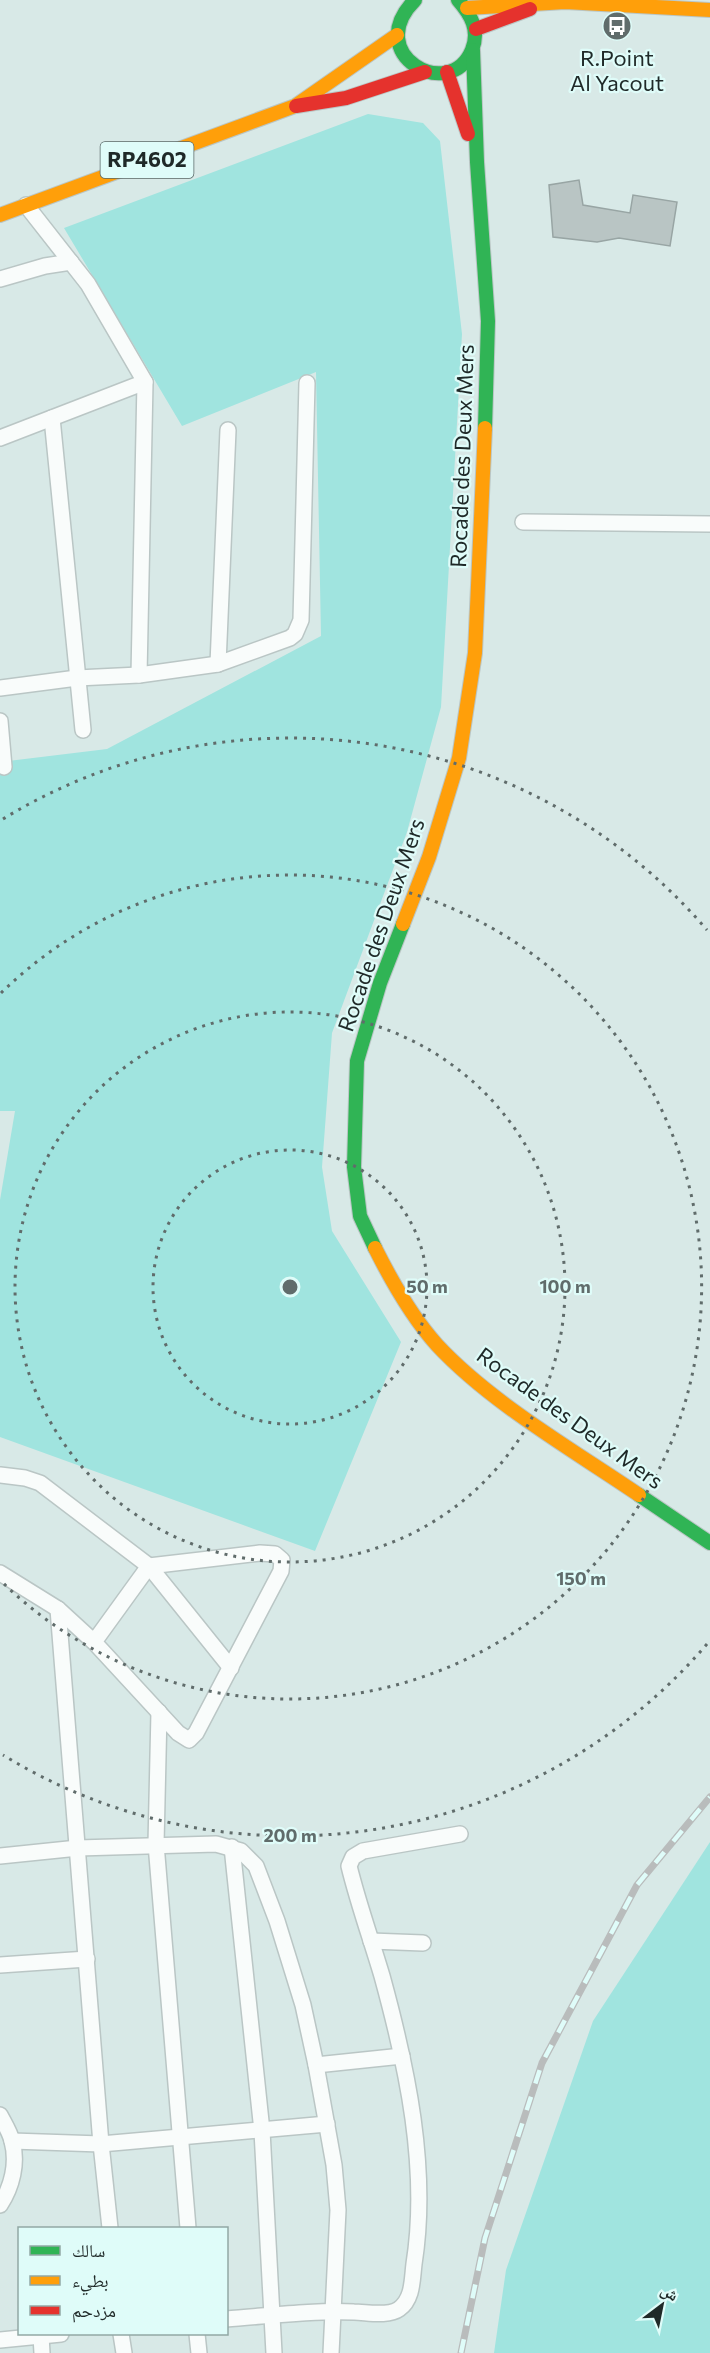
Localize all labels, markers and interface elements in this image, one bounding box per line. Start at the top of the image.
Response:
bus stop icon: R.Point Al Yacout [601,10,633,42]
place label: R.Point Al Yacout [570,44,664,96]
road number: RP4602 [100,142,194,178]
street label: Rocade des Deux Mers [444,344,479,568]
street label: Rocade des Deux Mers [331,815,430,1035]
text: 50 m [406,1275,448,1297]
text: 100 m [539,1275,591,1297]
centre of rings [280,1277,300,1297]
street label: Rocade des Deux Mers [472,1341,669,1494]
text: 150 m [556,1567,606,1589]
text: 200 m [263,1824,317,1846]
legend [18,2227,228,2335]
text: سالك [72,2239,105,2261]
text: بطيء [72,2269,109,2296]
north arrow [632,2275,692,2335]
text: ش [657,2279,682,2305]
text: مزدحم [72,2299,116,2323]

